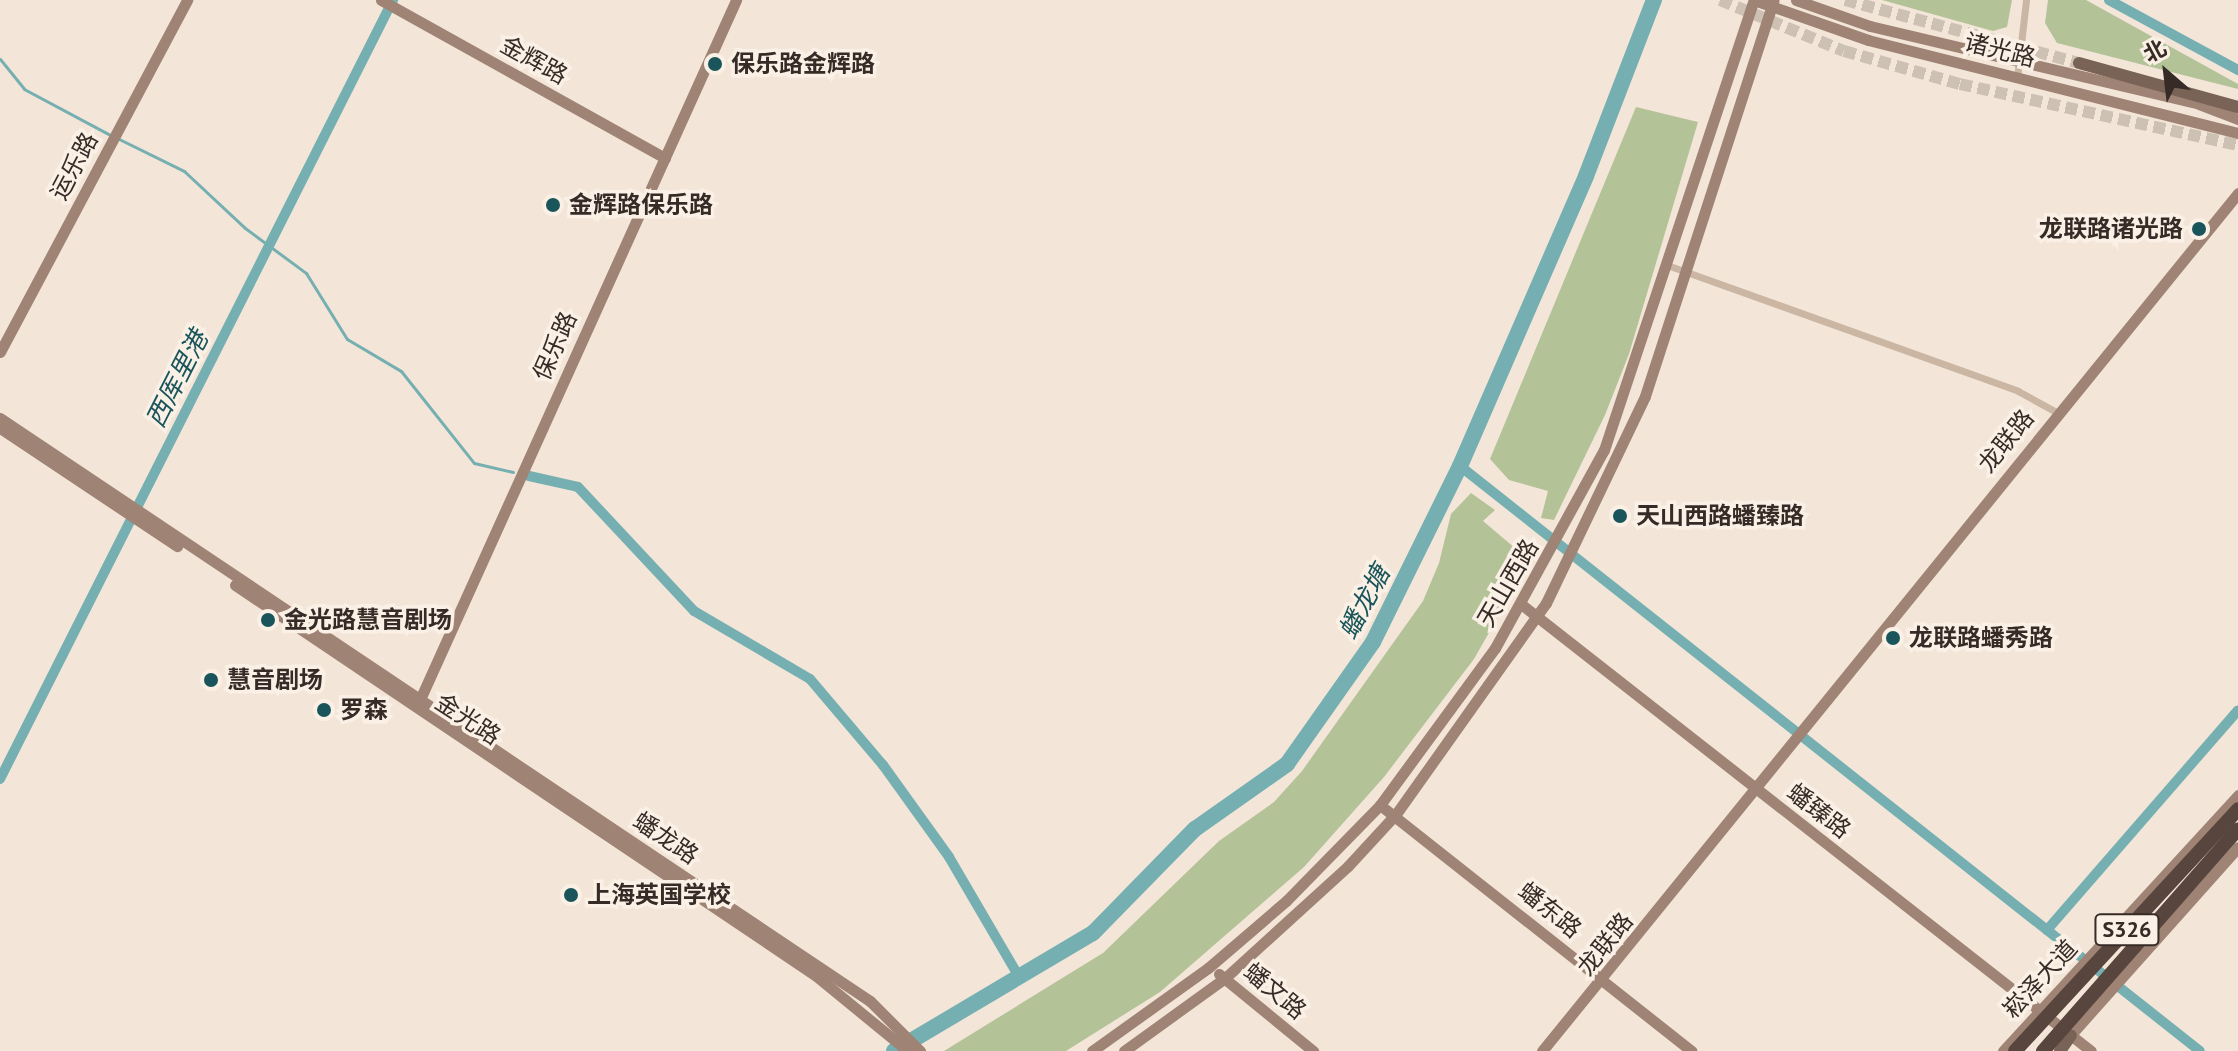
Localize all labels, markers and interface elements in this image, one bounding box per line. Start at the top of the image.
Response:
street label: 诸光路 [1962,27,2038,73]
street label: 金辉路 [496,30,572,90]
north arrow [2126,32,2206,112]
text: 北 [2138,33,2171,68]
place label: 保乐路金辉路 [731,50,875,78]
marker: 保乐路金辉路 [706,55,724,73]
street label: 运乐路 [44,127,104,205]
place label: 金辉路保乐路 [569,191,713,219]
marker: 金辉路保乐路 [544,196,562,214]
place label: 龙联路诸光路 [2039,215,2183,243]
marker: 龙联路诸光路 [2190,220,2208,238]
street label: 保乐路 [527,307,583,385]
water label: 西厍里港 [139,326,215,432]
street label: 龙联路 [1972,404,2040,478]
place label: 天山西路蟠臻路 [1636,502,1804,530]
marker: 天山西路蟠臻路 [1611,507,1629,525]
street label: 天山西路 [1472,534,1544,632]
water label: 蟠龙塘 [1332,560,1396,644]
place label: 金光路慧音剧场 [284,606,452,634]
marker: 金光路慧音剧场 [259,611,277,629]
place label: 龙联路蟠秀路 [1909,624,2053,652]
marker: 龙联路蟠秀路 [1884,629,1902,647]
place label: 慧音剧场 [227,666,323,694]
marker: 慧音剧场 [202,671,220,689]
street label: 金光路 [430,687,506,751]
place label: 罗森 [340,696,388,724]
marker: 罗森 [315,701,333,719]
street label: 蟠臻路 [1782,777,1856,845]
street label: 蟠龙路 [628,806,704,870]
street label: 蟠东路 [1513,876,1587,944]
place label: 上海英国学校 [587,881,731,909]
marker: 上海英国学校 [562,886,580,904]
street label: 龙联路 [1571,907,1639,981]
road number: S326 [2093,912,2161,948]
street label: 崧泽大道 [1997,934,2083,1024]
street label: 蟠文路 [1238,957,1312,1025]

